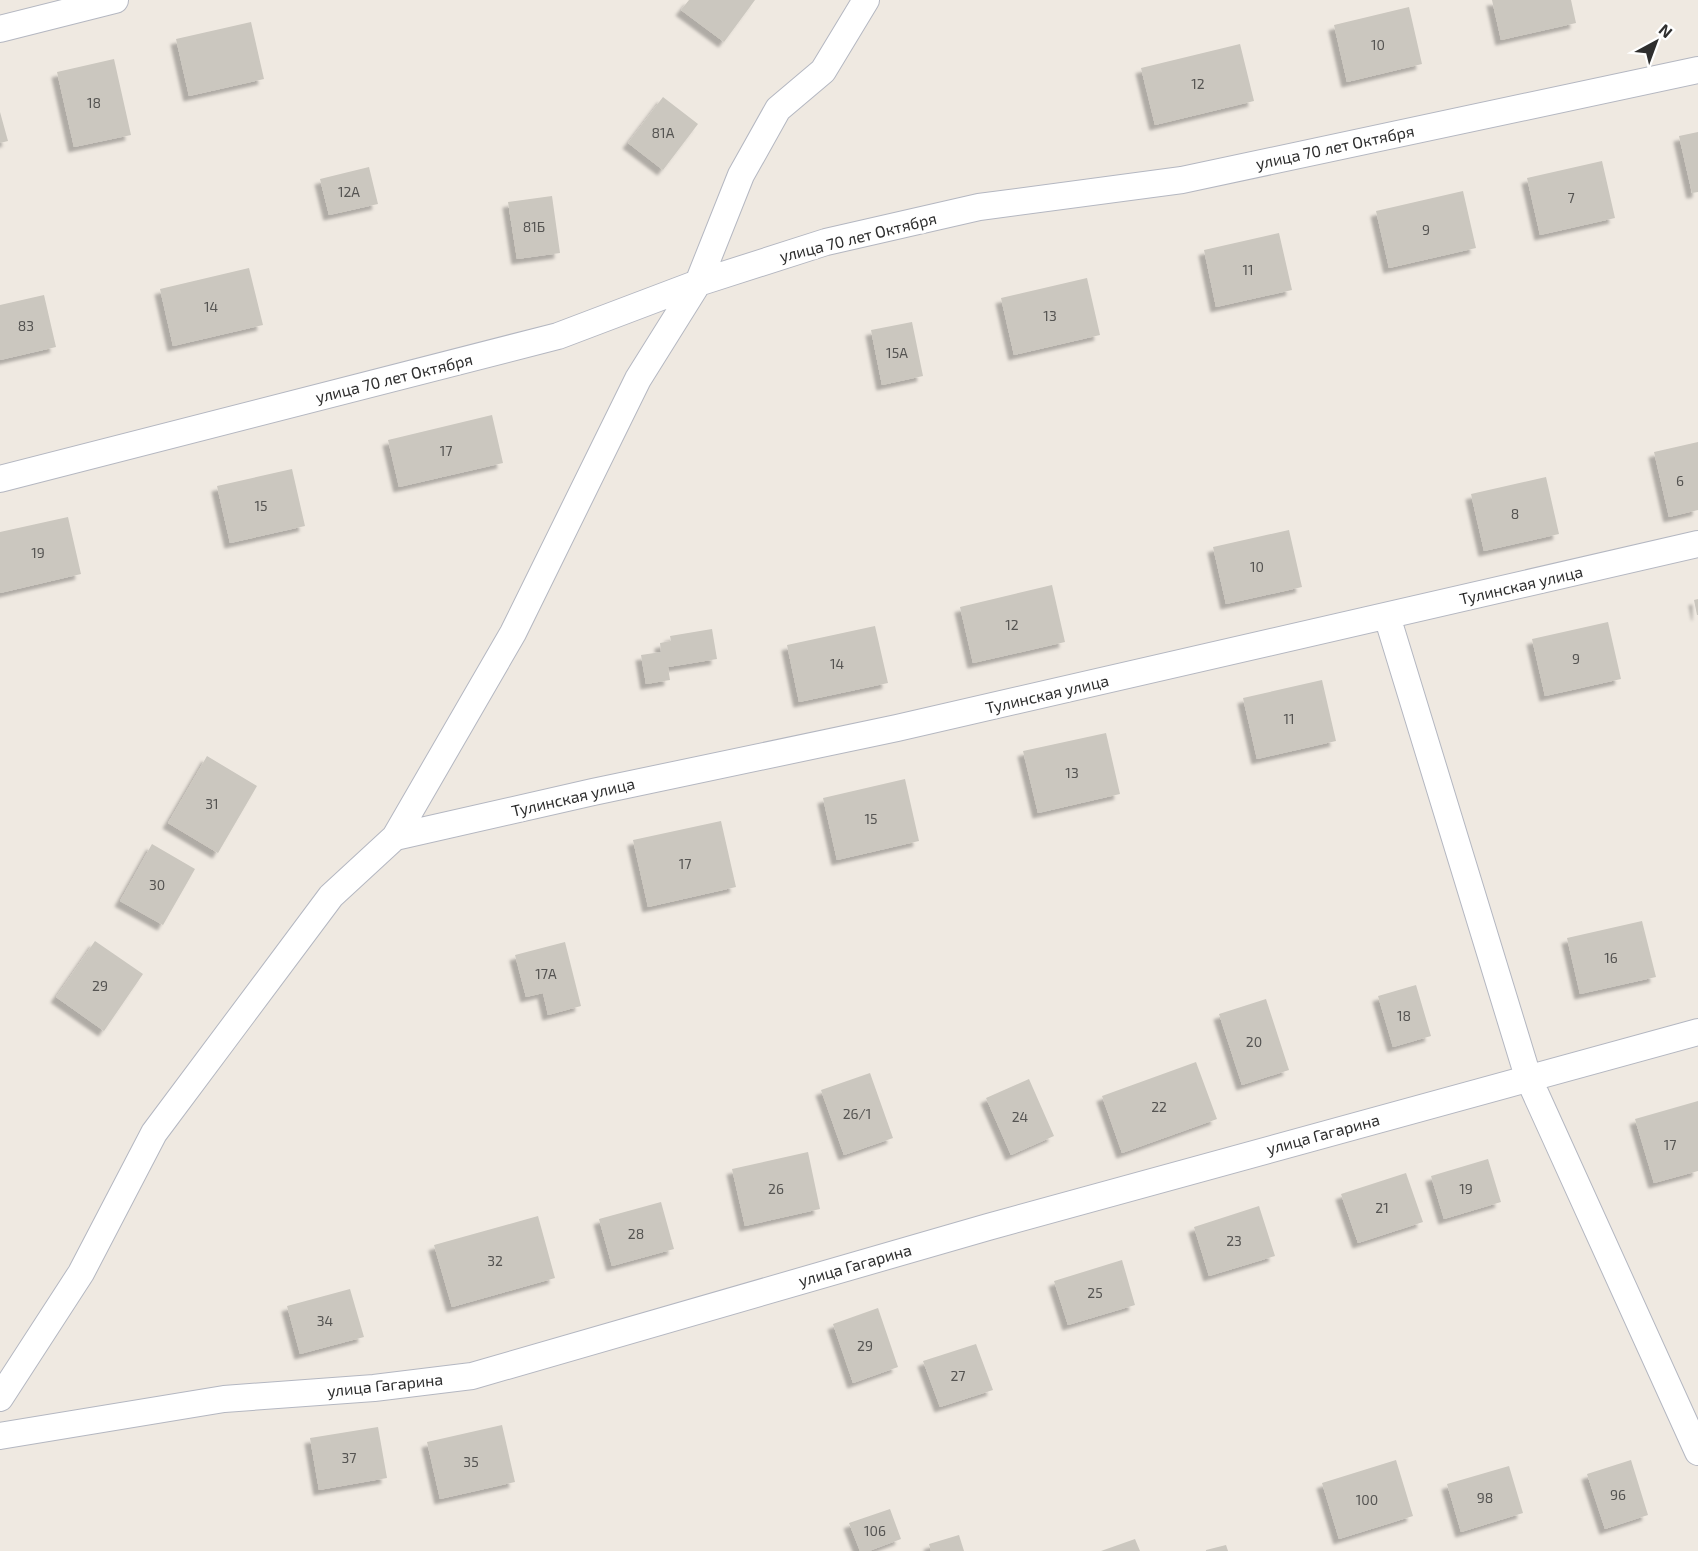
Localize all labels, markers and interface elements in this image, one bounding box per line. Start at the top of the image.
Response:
north arrow [1626,12,1686,72]
text: N [1656,19,1677,41]
house number: 10 [1371,36,1385,53]
house number: 12 [1191,75,1205,92]
house number: 18 [87,94,101,111]
street label: улица 70 лет Октября [1254,120,1416,174]
house number: 81А [652,124,675,141]
house number: 12А [338,183,360,200]
house number: 7 [1567,189,1575,206]
street label: улица 70 лет Октября [777,208,939,266]
house number: 81Б [523,218,545,235]
house number: 9 [1422,221,1430,238]
house number: 11 [1242,261,1254,278]
house number: 14 [204,298,218,315]
house number: 13 [1043,307,1057,324]
house number: 83 [18,317,34,334]
house number: 15А [886,344,908,361]
street label: улица 70 лет Октября [313,349,475,407]
house number: 17 [440,442,452,459]
house number: 6 [1676,472,1684,489]
house number: 15 [254,497,268,514]
house number: 8 [1511,505,1519,522]
house number: 19 [31,544,45,561]
house number: 10 [1250,558,1264,575]
street label: Тулинская улица [1457,561,1585,609]
house number: 12 [1005,616,1019,633]
house number: 9 [1572,650,1580,667]
house number: 14 [830,655,844,672]
street label: Тулинская улица [983,670,1111,718]
house number: 11 [1283,710,1295,727]
house number: 13 [1065,764,1079,781]
street label: Тулинская улица [509,773,637,821]
house number: 31 [205,795,219,812]
house number: 15 [864,810,878,827]
house number: 17 [679,855,691,872]
house number: 30 [149,876,165,893]
house number: 16 [1604,949,1618,966]
house number: 17А [535,965,557,982]
house number: 29 [92,977,108,994]
house number: 18 [1397,1007,1411,1024]
house number: 20 [1246,1033,1262,1050]
house number: 22 [1151,1098,1167,1115]
house number: 26/1 [843,1105,871,1122]
house number: 24 [1012,1108,1028,1125]
street label: улица Гагарина [1264,1109,1382,1159]
house number: 17 [1664,1136,1676,1153]
house number: 26 [768,1180,784,1197]
house number: 19 [1459,1180,1473,1197]
house number: 21 [1375,1199,1389,1216]
house number: 28 [628,1225,644,1242]
house number: 23 [1226,1232,1242,1249]
street label: улица Гагарина [796,1239,914,1291]
house number: 32 [487,1252,503,1269]
house number: 25 [1087,1284,1103,1301]
house number: 34 [317,1312,333,1329]
house number: 29 [857,1337,873,1354]
house number: 27 [950,1367,966,1384]
street label: улица Гагарина [326,1369,444,1401]
house number: 37 [342,1449,356,1466]
house number: 35 [463,1453,479,1470]
house number: 96 [1610,1486,1626,1503]
house number: 98 [1477,1489,1493,1506]
house number: 100 [1356,1491,1378,1508]
house number: 106 [864,1522,886,1539]

